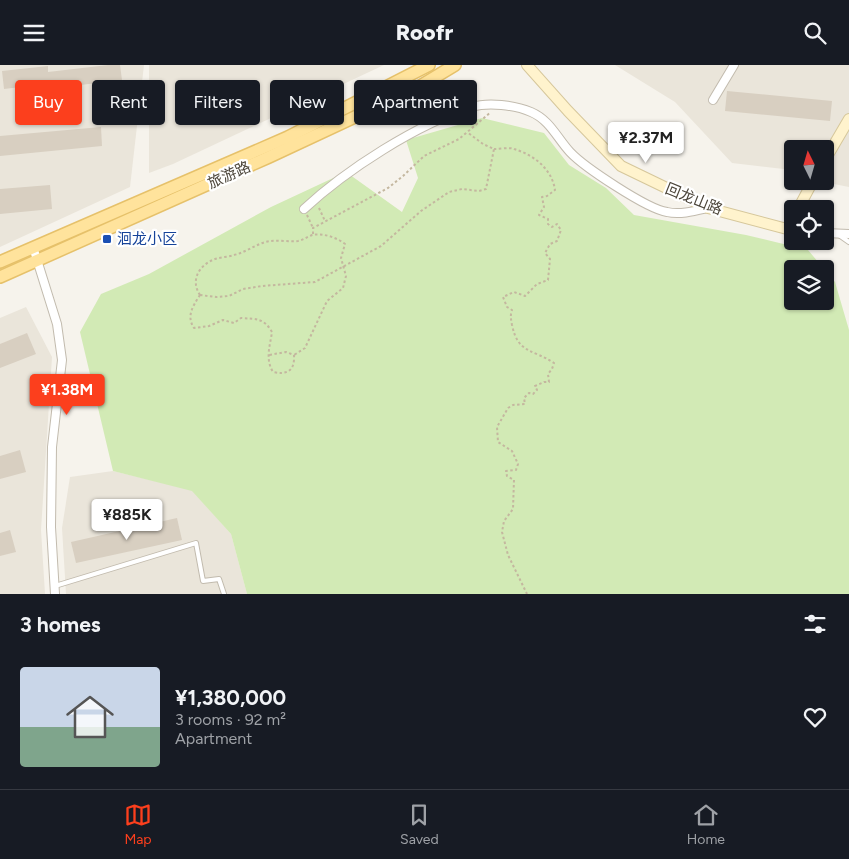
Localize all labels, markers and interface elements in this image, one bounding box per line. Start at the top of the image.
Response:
icon: menu [20,19,48,47]
text: Roofr [396,19,453,46]
icon: search [801,19,829,47]
chip: Buy [15,80,82,125]
chip: Rent [92,80,165,125]
chip: Filters [175,80,260,125]
chip: New [270,80,344,125]
chip: Apartment [354,80,477,125]
pin: ¥2.37M [605,121,687,164]
text: ¥2.37M [619,128,673,147]
north arrow [784,140,834,190]
map controls [784,140,834,310]
street label: 旅游路 [205,158,253,192]
street label: 回龙山路 [663,179,725,219]
button: locate [784,200,834,250]
place label: 洄龙小区 [117,230,177,248]
marker: 洄龙小区 [101,233,113,245]
button: layers [784,260,834,310]
pin: ¥1.38M [26,373,108,416]
text: ¥1.38M [41,380,93,399]
pin: ¥885K [92,499,162,541]
text: ¥885K [102,505,152,524]
icon: filters [801,610,829,638]
text: 3 homes [20,612,101,637]
text: ¥1,380,000 [175,685,286,710]
icon: home [60,687,120,747]
icon: heart [801,703,829,731]
text: 3 rooms · 92 m² [175,710,286,729]
text: Apartment [175,729,252,748]
tab: Map [124,801,152,848]
tab: Saved [400,801,439,848]
tab: Home [687,801,725,848]

